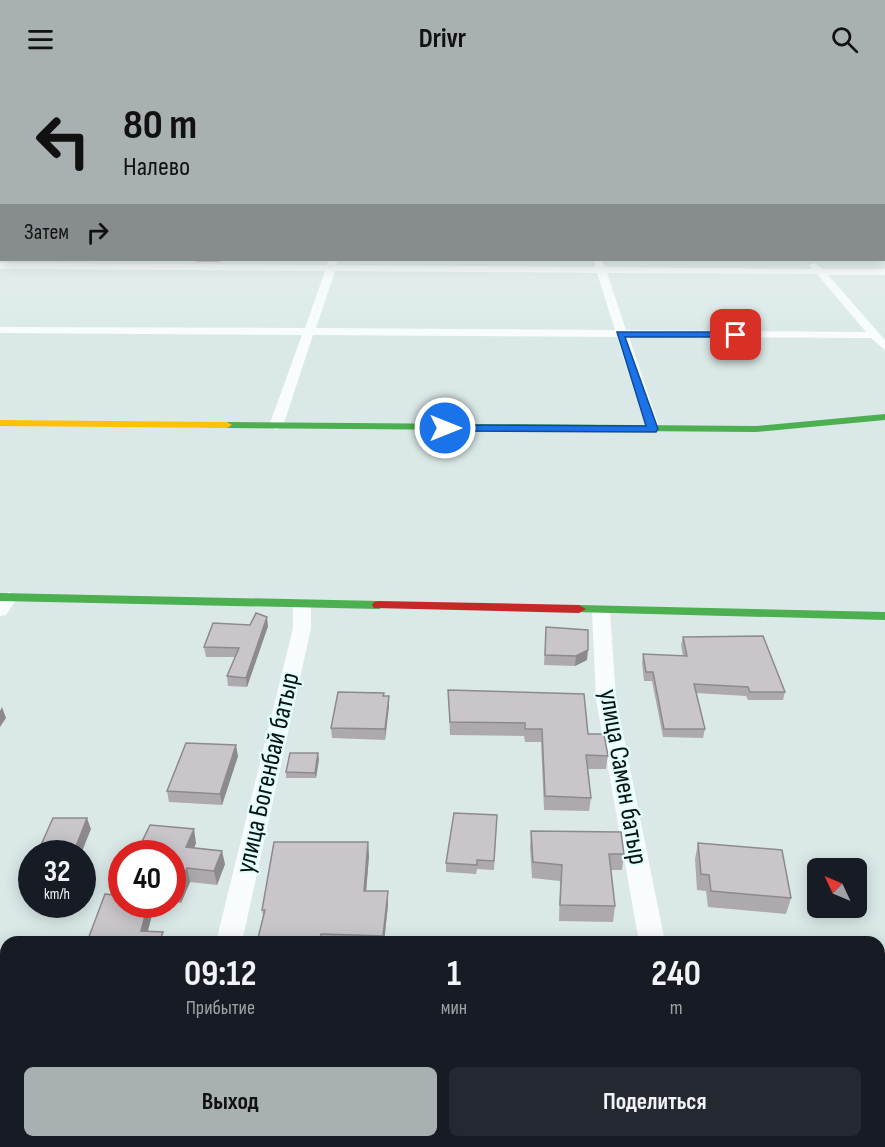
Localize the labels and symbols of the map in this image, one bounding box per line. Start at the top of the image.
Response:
pin [710,309,761,360]
position arrow [413,396,477,460]
street label: улица Богенбай батыр [229,670,307,876]
street label: улица Самен батыр [592,687,654,867]
speed limit sign: 40 [108,840,186,918]
north arrow [807,858,867,918]

